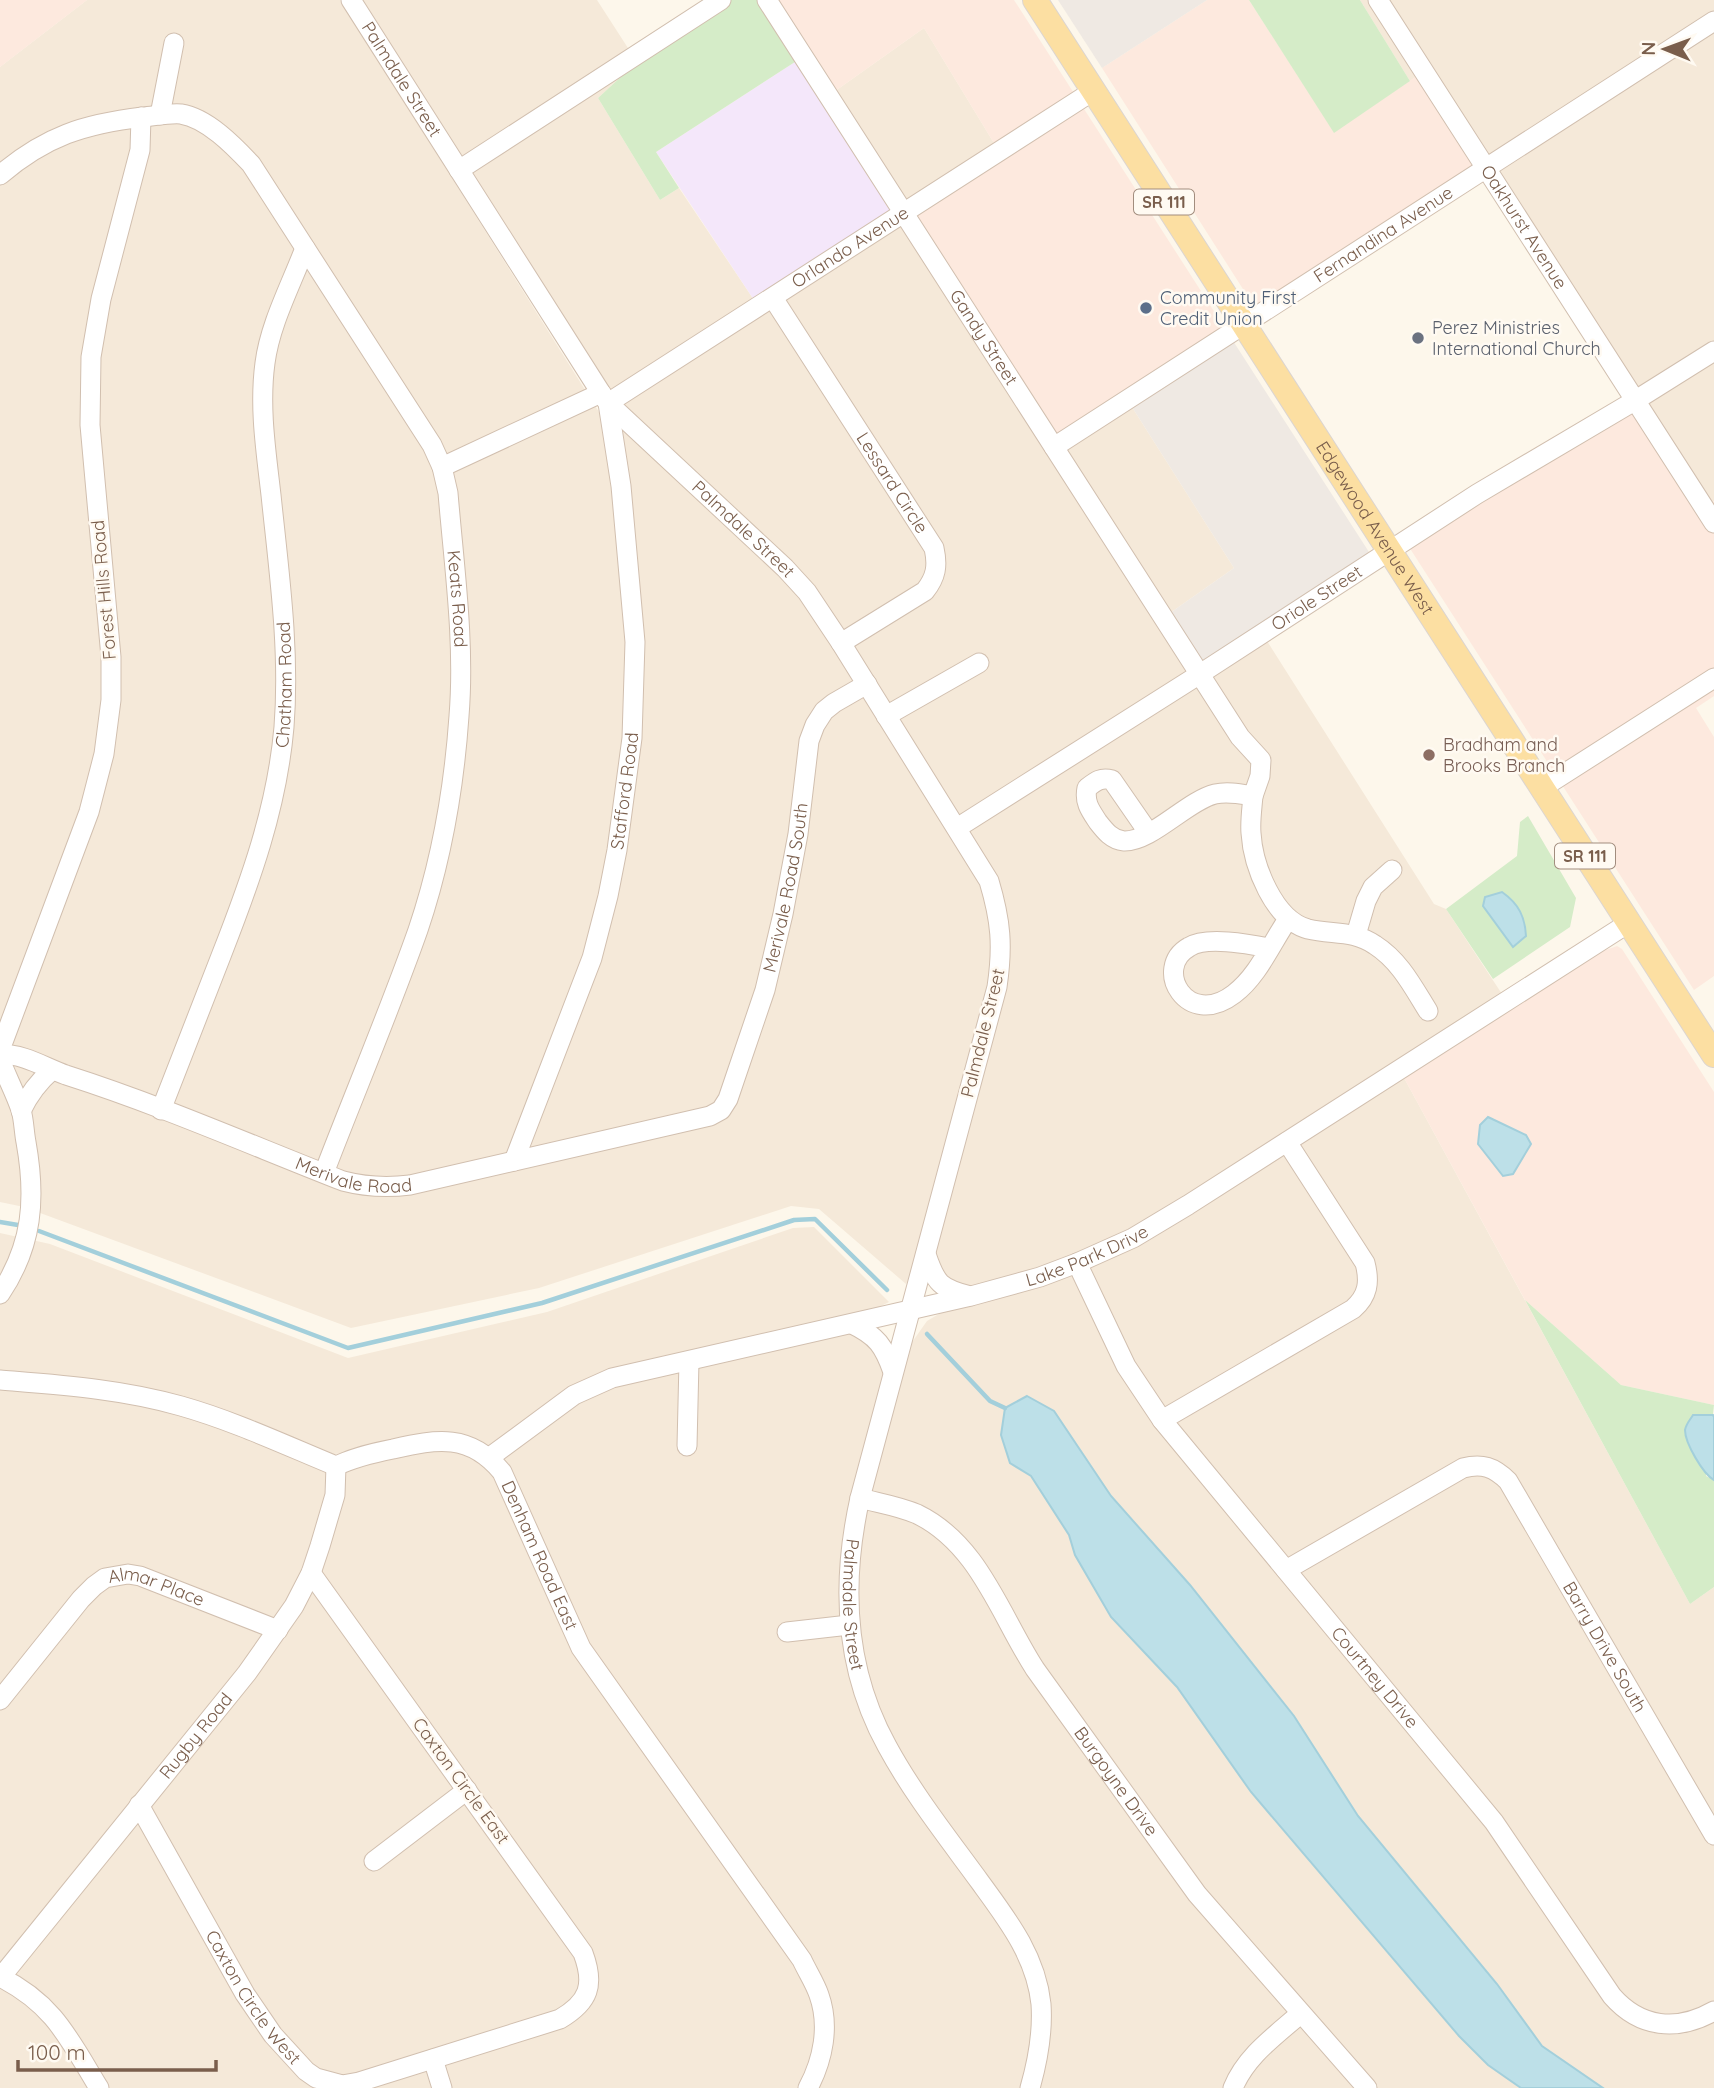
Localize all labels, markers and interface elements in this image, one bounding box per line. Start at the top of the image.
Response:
north arrow [1630,14,1700,84]
street label: Palmdale Street [357,17,447,141]
text: N [1636,42,1660,56]
street label: Oakhurst Avenue [1476,161,1573,293]
street label: Fernandina Avenue [1309,181,1457,287]
road number: SR 111 [1134,190,1194,214]
street label: Orlando Avenue [787,201,913,293]
street label: Gandy Street [945,285,1023,389]
place label: Community First Credit Union [1160,286,1297,330]
marker: Community First Credit Union [1138,300,1154,316]
place label: Perez Ministries International Church [1432,316,1601,360]
marker: Perez Ministries International Church [1410,330,1426,346]
street label: Lessard Circle [852,428,934,538]
street label: Edgewood Avenue West [1311,437,1440,619]
street label: Palmdale Street [687,475,800,582]
street label: Forest Hills Road [86,519,121,661]
street label: Keats Road [442,549,472,648]
street label: Oriole Street [1267,560,1366,636]
street label: Chatham Road [270,621,297,749]
street label: Stafford Road [605,732,643,851]
place label: Bradham and Brooks Branch [1443,733,1565,777]
marker: Bradham and Brooks Branch [1421,747,1437,763]
street label: Merivale Road South [758,801,813,975]
road number: SR 111 [1555,844,1615,869]
street label: Palmdale Street [955,966,1010,1100]
street label: Merivale Road [292,1151,413,1198]
street label: Lake Park Drive [1023,1220,1152,1291]
street label: Denham Road East [496,1477,583,1634]
street label: Palmdale Street [838,1537,869,1673]
street label: Almar Place [106,1561,208,1611]
street label: Barry Drive South [1558,1577,1652,1716]
street label: Courtney Drive [1326,1622,1424,1733]
street label: Rugby Road [154,1688,237,1783]
street label: Caxton Circle East [408,1713,515,1848]
street label: Burgoyne Drive [1069,1722,1164,1841]
street label: Caxton Circle West [201,1926,306,2069]
scale bar [18,2028,215,2072]
text: 100 m [28,2039,86,2065]

